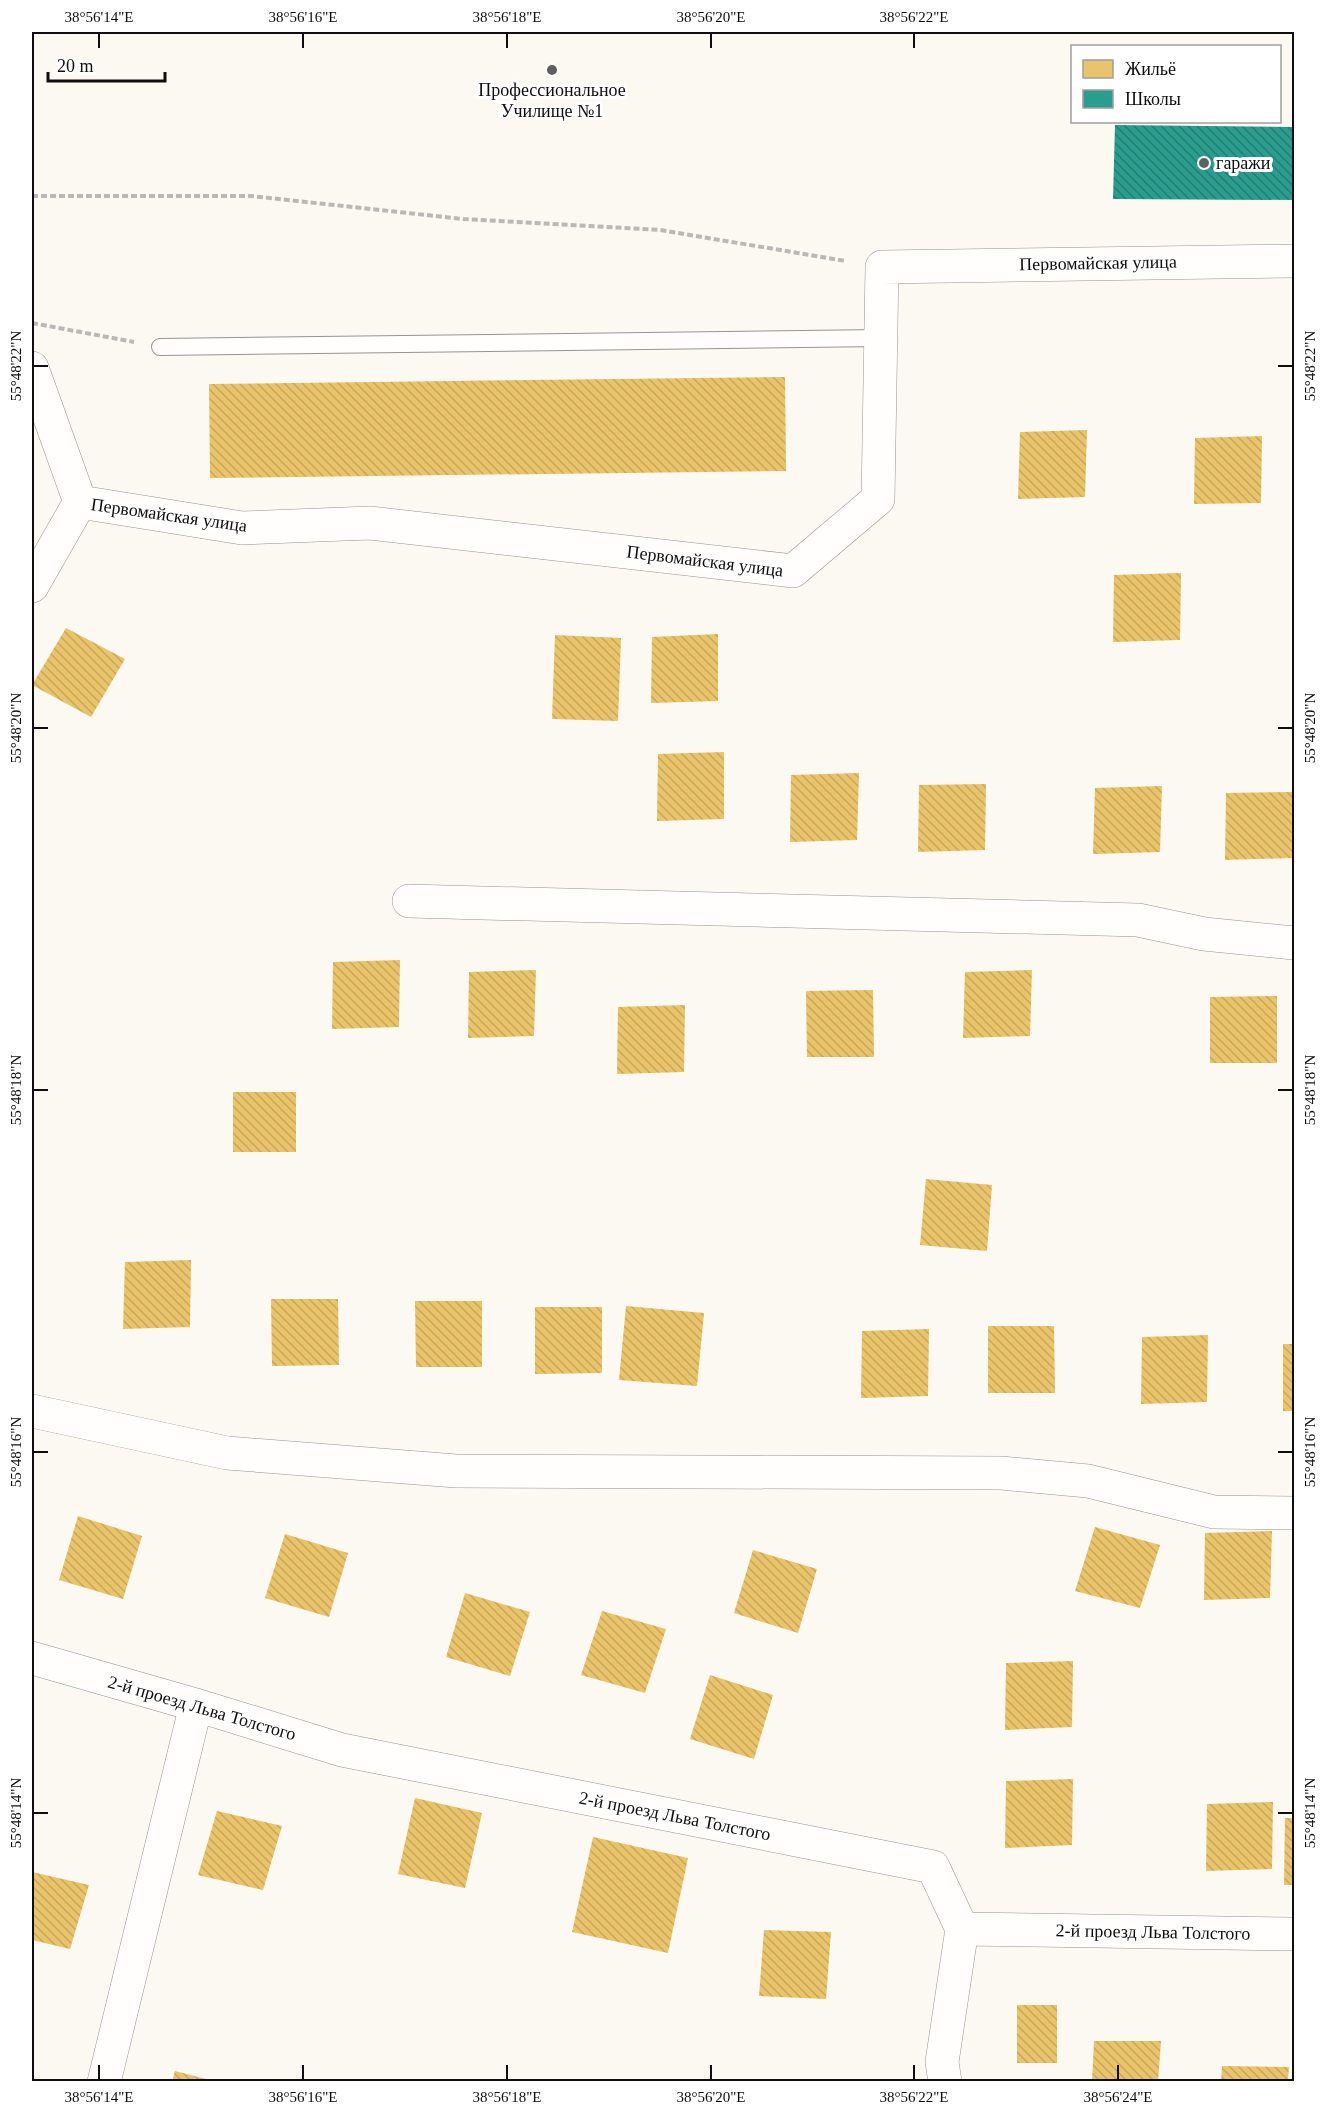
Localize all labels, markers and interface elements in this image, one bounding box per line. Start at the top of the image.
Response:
text: 38°56'14"E [65,9,134,25]
text: 38°56'16"E [269,9,338,25]
text: 38°56'18"E [473,9,542,25]
text: 38°56'20"E [677,9,746,25]
text: 38°56'22"E [880,9,949,25]
scale bar [48,45,165,83]
legend [1071,45,1281,123]
text: 20 m [57,56,94,76]
text: Жильё [1125,59,1176,79]
marker: Профессиональное Училище №1 [545,63,559,77]
place label: Профессиональное Училище №1 [478,80,626,121]
text: Школы [1125,89,1181,109]
place label: гаражи [1216,153,1271,173]
marker: гаражи [1197,156,1211,170]
street label: Первомайская улица [1019,252,1177,274]
text: 55°48'22"N [8,331,24,401]
text: 55°48'22"N [1302,331,1318,401]
street label: Первомайская улица [90,494,248,536]
street label: Первомайская улица [626,541,784,581]
text: 55°48'20"N [8,693,24,763]
text: 55°48'20"N [1302,693,1318,763]
text: 55°48'18"N [8,1055,24,1125]
text: 55°48'18"N [1302,1055,1318,1125]
text: 55°48'16"N [8,1417,24,1487]
text: 55°48'16"N [1302,1417,1318,1487]
street label: 2-й проезд Льва Толстого [106,1672,298,1744]
text: 55°48'14"N [8,1778,24,1848]
text: 55°48'14"N [1302,1778,1318,1848]
street label: 2-й проезд Льва Толстого [578,1788,772,1844]
street label: 2-й проезд Льва Толстого [1055,1920,1251,1944]
text: 38°56'14"E [65,2089,134,2105]
text: 38°56'16"E [269,2089,338,2105]
text: 38°56'18"E [473,2089,542,2105]
text: 38°56'20"E [677,2089,746,2105]
text: 38°56'22"E [880,2089,949,2105]
text: 38°56'24"E [1084,2089,1153,2105]

